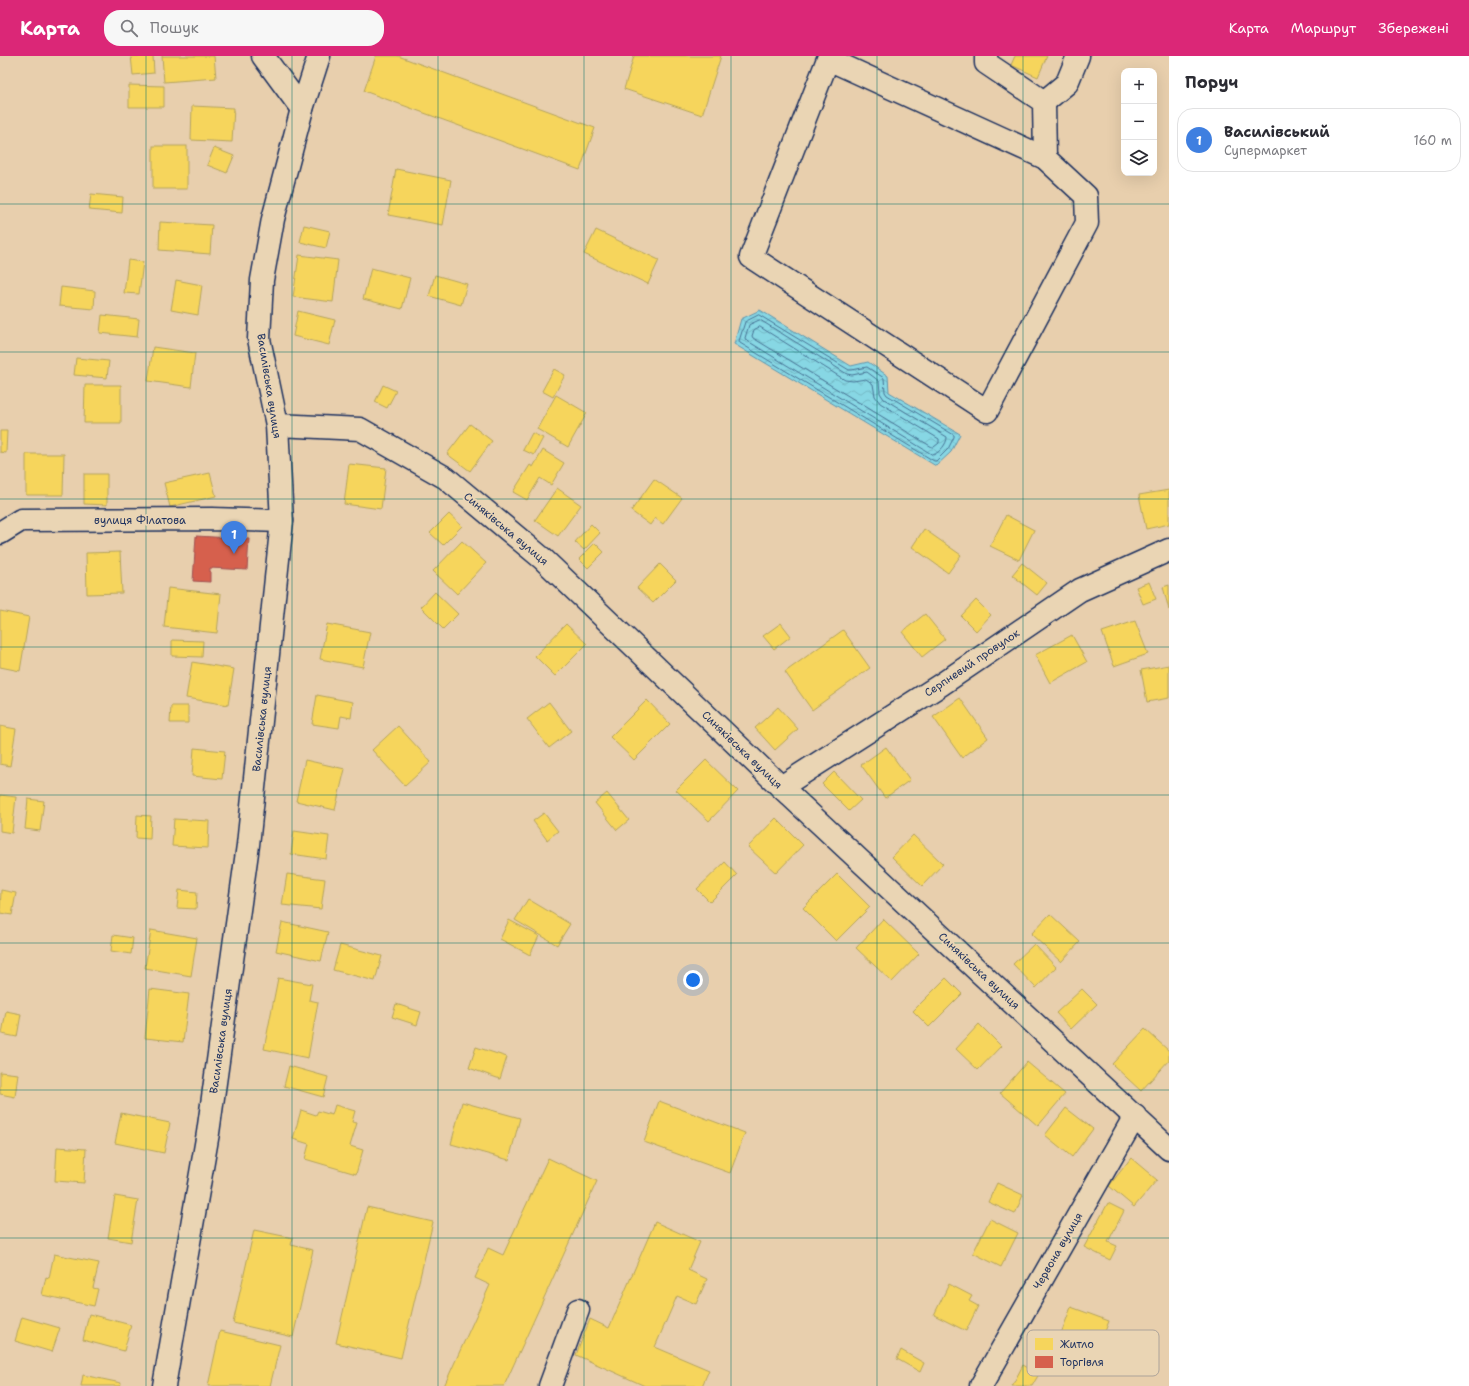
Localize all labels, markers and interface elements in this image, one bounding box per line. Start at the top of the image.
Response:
search box [104,10,384,46]
text: Карта [20,16,80,41]
icon: search [118,17,140,39]
text: Пошук [150,18,199,38]
text: Карта [1229,19,1269,37]
text: Маршрут [1291,19,1356,37]
text: Збережені [1378,19,1449,37]
map controls [1121,68,1157,176]
button: + [1121,68,1157,104]
text: Поруч [1185,71,1238,93]
button: − [1121,104,1157,140]
text: Василівський [1224,122,1330,142]
text: 1 [1196,132,1202,149]
text: 160 m [1414,132,1452,149]
button: layers [1121,140,1157,176]
text: Супермаркет [1224,142,1307,159]
street label: Василівська вулиця [253,332,285,440]
street label: Синяківська вулиця [460,489,552,569]
street label: вулиця Філатова [94,513,186,528]
pin: 1 [221,521,247,554]
street label: Серпневий провулок [922,625,1023,700]
street label: Василівська вулиця [249,665,275,773]
street label: Синяківська вулиця [699,708,785,792]
street label: Синяківська вулиця [935,929,1023,1013]
your location [683,970,703,990]
street label: Василівська вулиця [206,987,236,1095]
street label: Червона вулиця [1030,1210,1086,1292]
legend [1027,1330,1159,1376]
text: Житло [1060,1337,1094,1352]
text: Торгівля [1060,1355,1104,1370]

